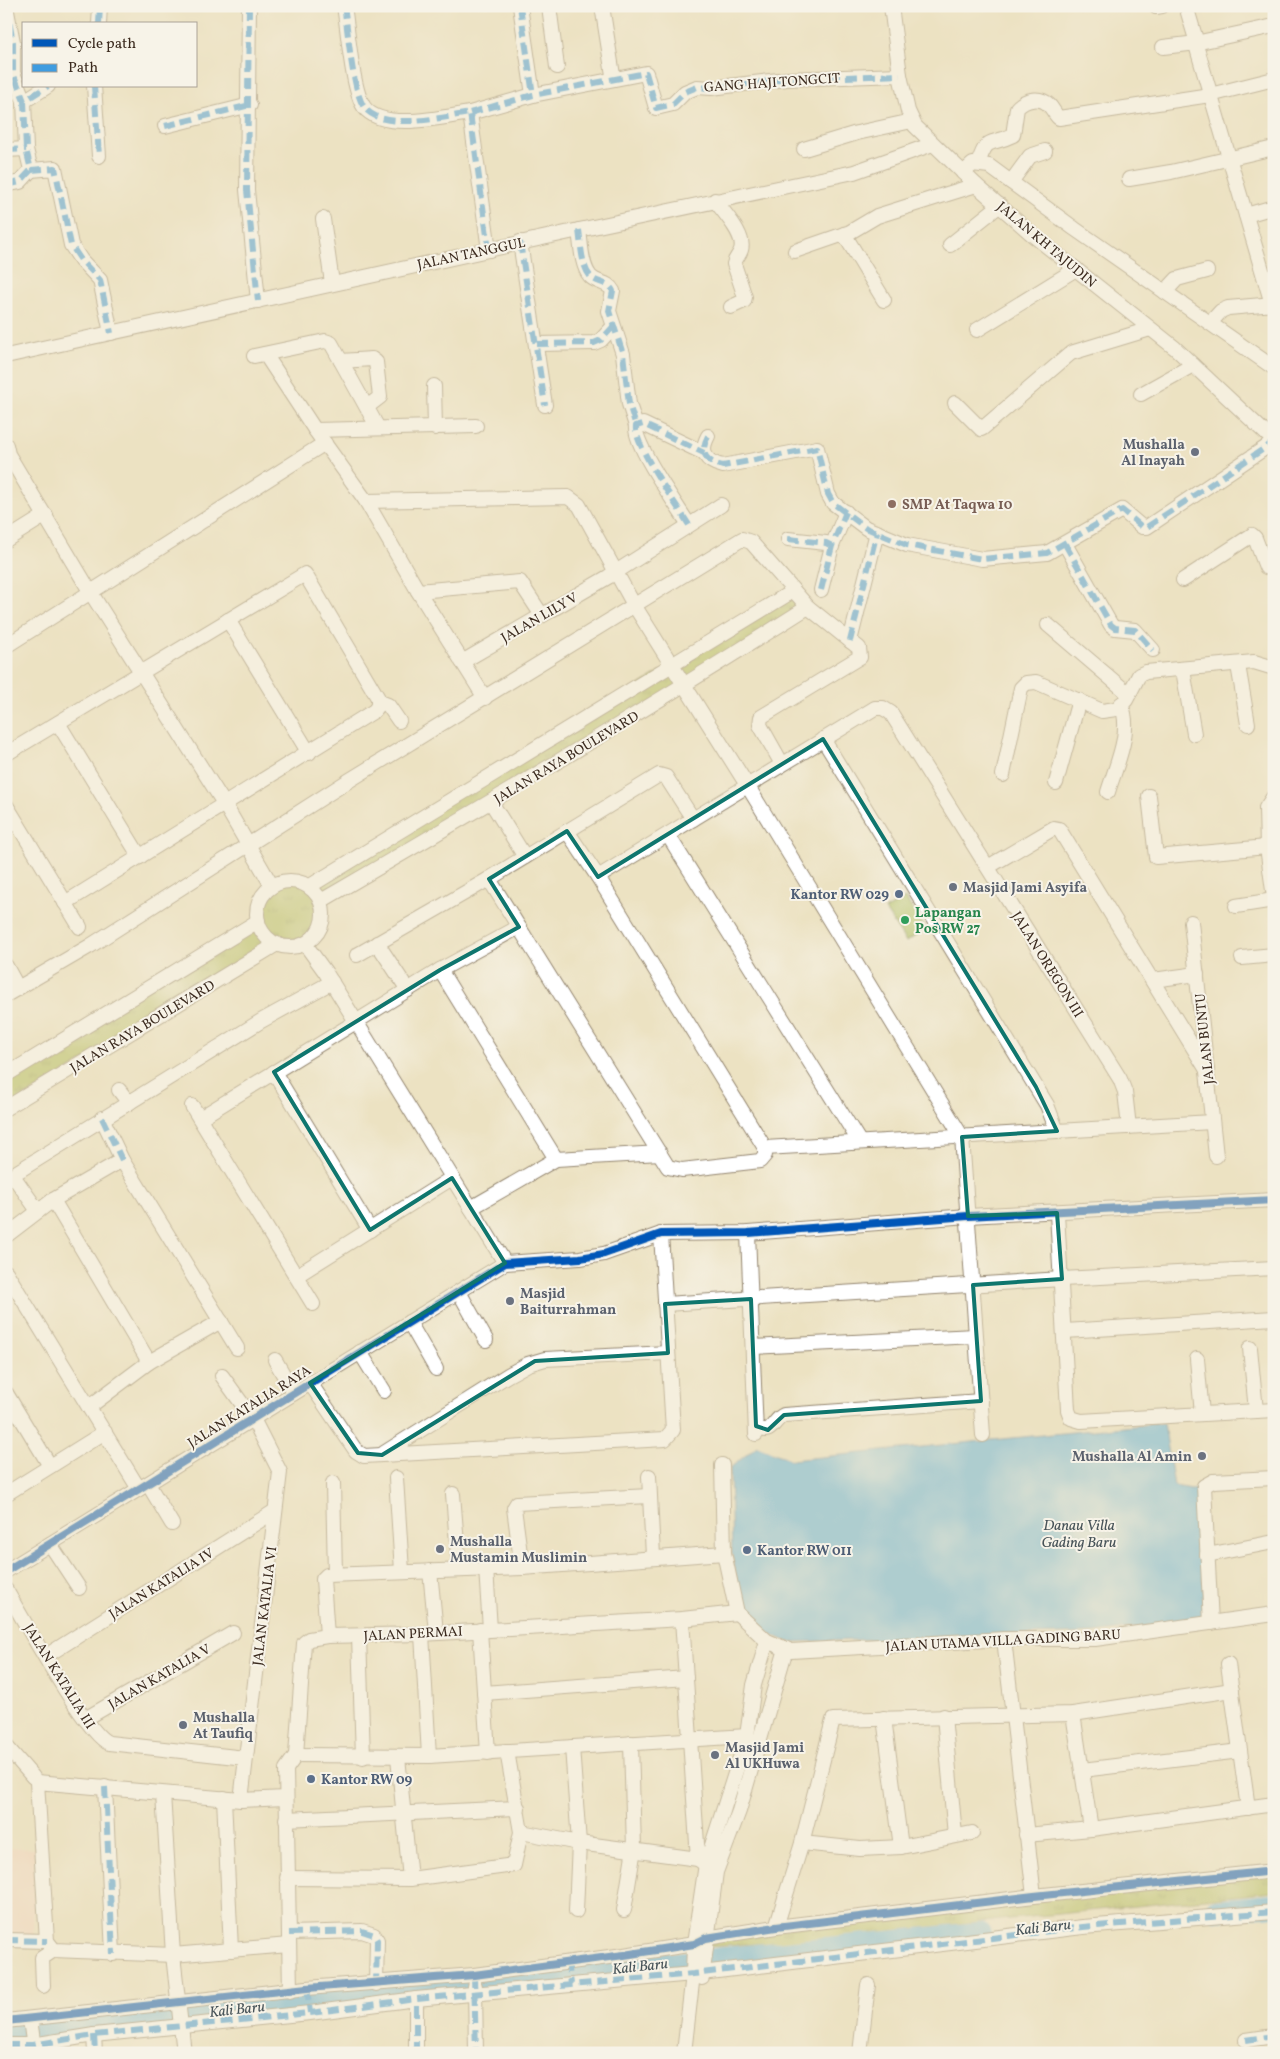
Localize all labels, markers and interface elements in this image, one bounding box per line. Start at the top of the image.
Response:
legend [22,22,198,88]
text: Cycle path [68,34,136,55]
text: Path [68,58,98,79]
street label: GANG HAJI TONGCIT [703,69,841,98]
street label: JALAN KH TAJUDIN [992,198,1100,292]
street label: JALAN TANGGUL [415,234,527,275]
place label: Mushalla Al Inayah [1121,436,1185,471]
marker: Mushalla Al Inayah [1189,446,1201,458]
place label: SMP At Taqwa 10 [902,496,1013,515]
marker: SMP At Taqwa 10 [886,498,898,510]
street label: JALAN LILY V [498,588,582,648]
street label: JALAN RAYA BOULEVARD [491,707,643,809]
place label: Masjid Jami Asyifa [963,879,1087,898]
marker: Masjid Jami Asyifa [947,881,959,893]
place label: Kantor RW 029 [791,886,889,905]
marker: Kantor RW 029 [893,888,905,900]
place label: Lapangan Pos RW 27 [915,904,981,939]
street label: JALAN OREGON III [1006,908,1087,1022]
marker: Lapangan Pos RW 27 [899,914,911,926]
street label: JALAN RAYA BOULEVARD [67,976,219,1078]
street label: JALAN BUNTU [1191,992,1220,1085]
place label: Masjid Baiturrahman [520,1285,616,1320]
marker: Masjid Baiturrahman [504,1295,516,1307]
street label: JALAN KATALIA RAYA [184,1361,315,1453]
place label: Mushalla Al Amin [1072,1448,1192,1467]
marker: Mushalla Al Amin [1196,1450,1208,1462]
water label: Danau Villa Gading Baru [1042,1516,1117,1554]
place label: Mushalla Mustamin Muslimin [450,1533,587,1568]
place label: Kantor RW 011 [757,1542,852,1561]
marker: Mushalla Mustamin Muslimin [434,1543,446,1555]
street label: JALAN KATALIA IV [106,1544,218,1624]
marker: Kantor RW 011 [741,1544,753,1556]
street label: JALAN KATALIA VI [249,1545,282,1667]
street label: JALAN KATALIA III [19,1620,99,1733]
street label: JALAN PERMAI [363,1622,463,1647]
street label: JALAN UTAMA VILLA GADING BARU [885,1626,1121,1657]
street label: JALAN KATALIA V [105,1640,215,1714]
place label: Mushalla At Taufiq [193,1709,256,1744]
marker: Mushalla At Taufiq [177,1719,189,1731]
place label: Masjid Jami Al UKHuwa [725,1739,804,1774]
marker: Masjid Jami Al UKHuwa [709,1749,721,1761]
place label: Kantor RW 09 [321,1771,413,1790]
marker: Kantor RW 09 [305,1773,317,1785]
water label: Kali Baru [1014,1915,1072,1942]
water label: Kali Baru [611,1954,669,1981]
water label: Kali Baru [208,1997,266,2024]

